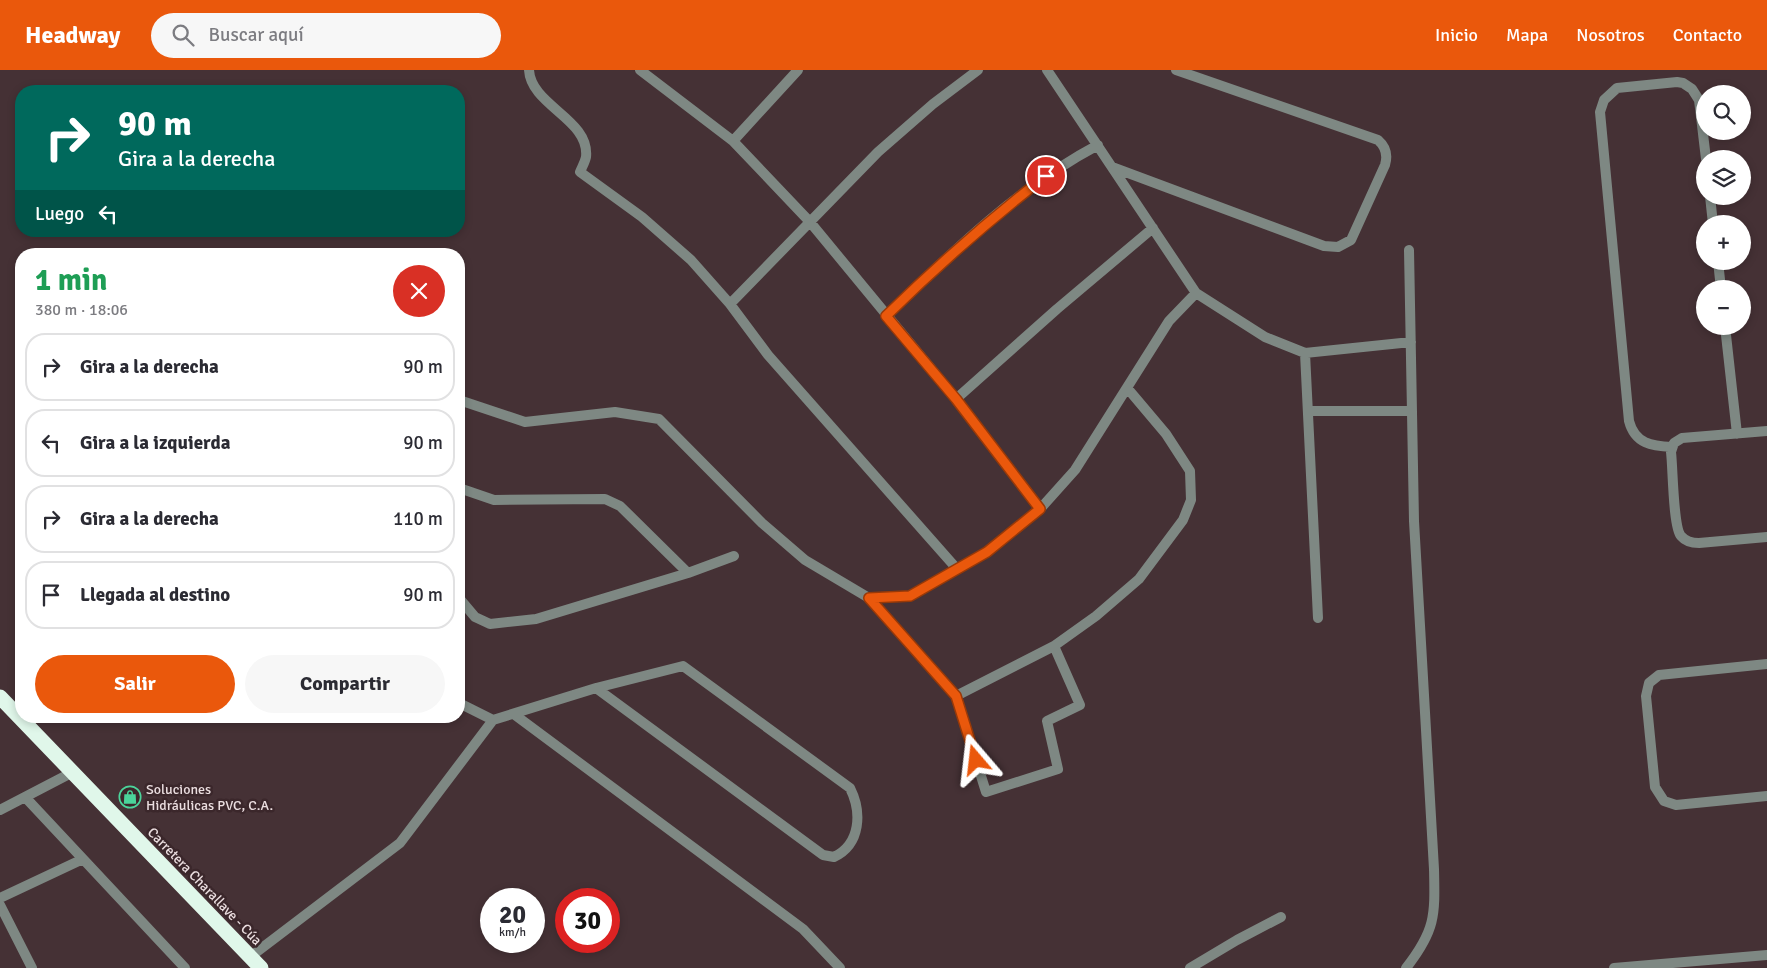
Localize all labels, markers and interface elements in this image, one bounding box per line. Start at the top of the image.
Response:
search box [151,13,501,58]
text: Headway [25,20,121,50]
icon: search [169,21,197,49]
text: Buscar aquí [209,23,304,47]
text: Inicio [1435,24,1478,46]
text: Mapa [1506,24,1548,46]
text: Nosotros [1576,24,1645,46]
text: Contacto [1673,24,1742,46]
map controls [1696,85,1751,335]
button: search [1696,85,1751,140]
text: 90 m [118,102,192,145]
icon: right [35,105,100,170]
text: Gira a la derecha [118,145,275,172]
button: layers [1696,150,1751,205]
pin [1025,155,1067,197]
icon: arrive [1032,162,1060,190]
icon: left [94,200,122,228]
text: Luego [35,202,84,226]
button: + [1696,215,1751,270]
text: 1 min [35,262,107,299]
button: close [393,265,445,317]
button: − [1696,280,1751,335]
text: 380 m · 18:06 [35,300,128,320]
icon: right [37,353,65,381]
text: Gira a la derecha [80,355,219,379]
text: 90 m [403,355,443,379]
icon: left [37,429,65,457]
text: Gira a la izquierda [80,431,230,455]
text: 90 m [403,431,443,455]
icon: right [37,505,65,533]
text: Gira a la derecha [80,507,219,531]
text: 110 m [393,507,443,531]
icon: arrive [37,581,65,609]
text: Llegada al destino [80,583,230,607]
text: 90 m [403,583,443,607]
button: Salir [35,655,235,713]
button: Compartir [245,655,445,713]
position arrow [949,733,1001,785]
place label: Soluciones Hidráulicas PVC, C.A. [146,781,273,814]
shop icon: Soluciones Hidráulicas PVC, C.A. [118,785,142,809]
street label: Carretera Charallave - Cúa [144,824,265,949]
speed limit sign: 30 [555,888,620,953]
text: 20 [499,899,526,930]
text: km/h [499,925,526,940]

